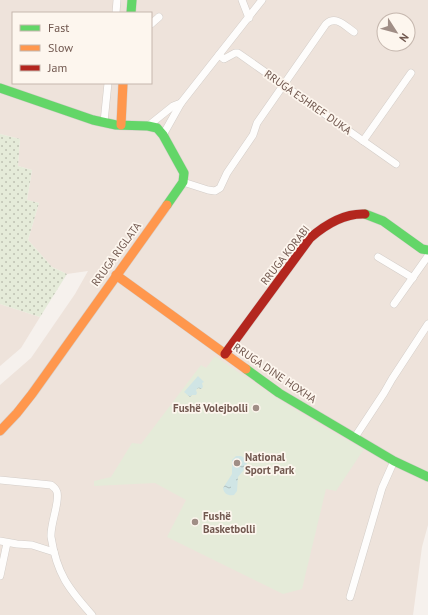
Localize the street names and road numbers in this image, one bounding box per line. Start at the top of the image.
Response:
street label: RRUGA ESHREF DUKA [262,67,355,138]
street label: RRUGA RIGLATA [88,219,144,289]
street label: RRUGA KORABI [257,222,313,288]
street label: RRUGA DINE HOXHA [231,340,320,406]

